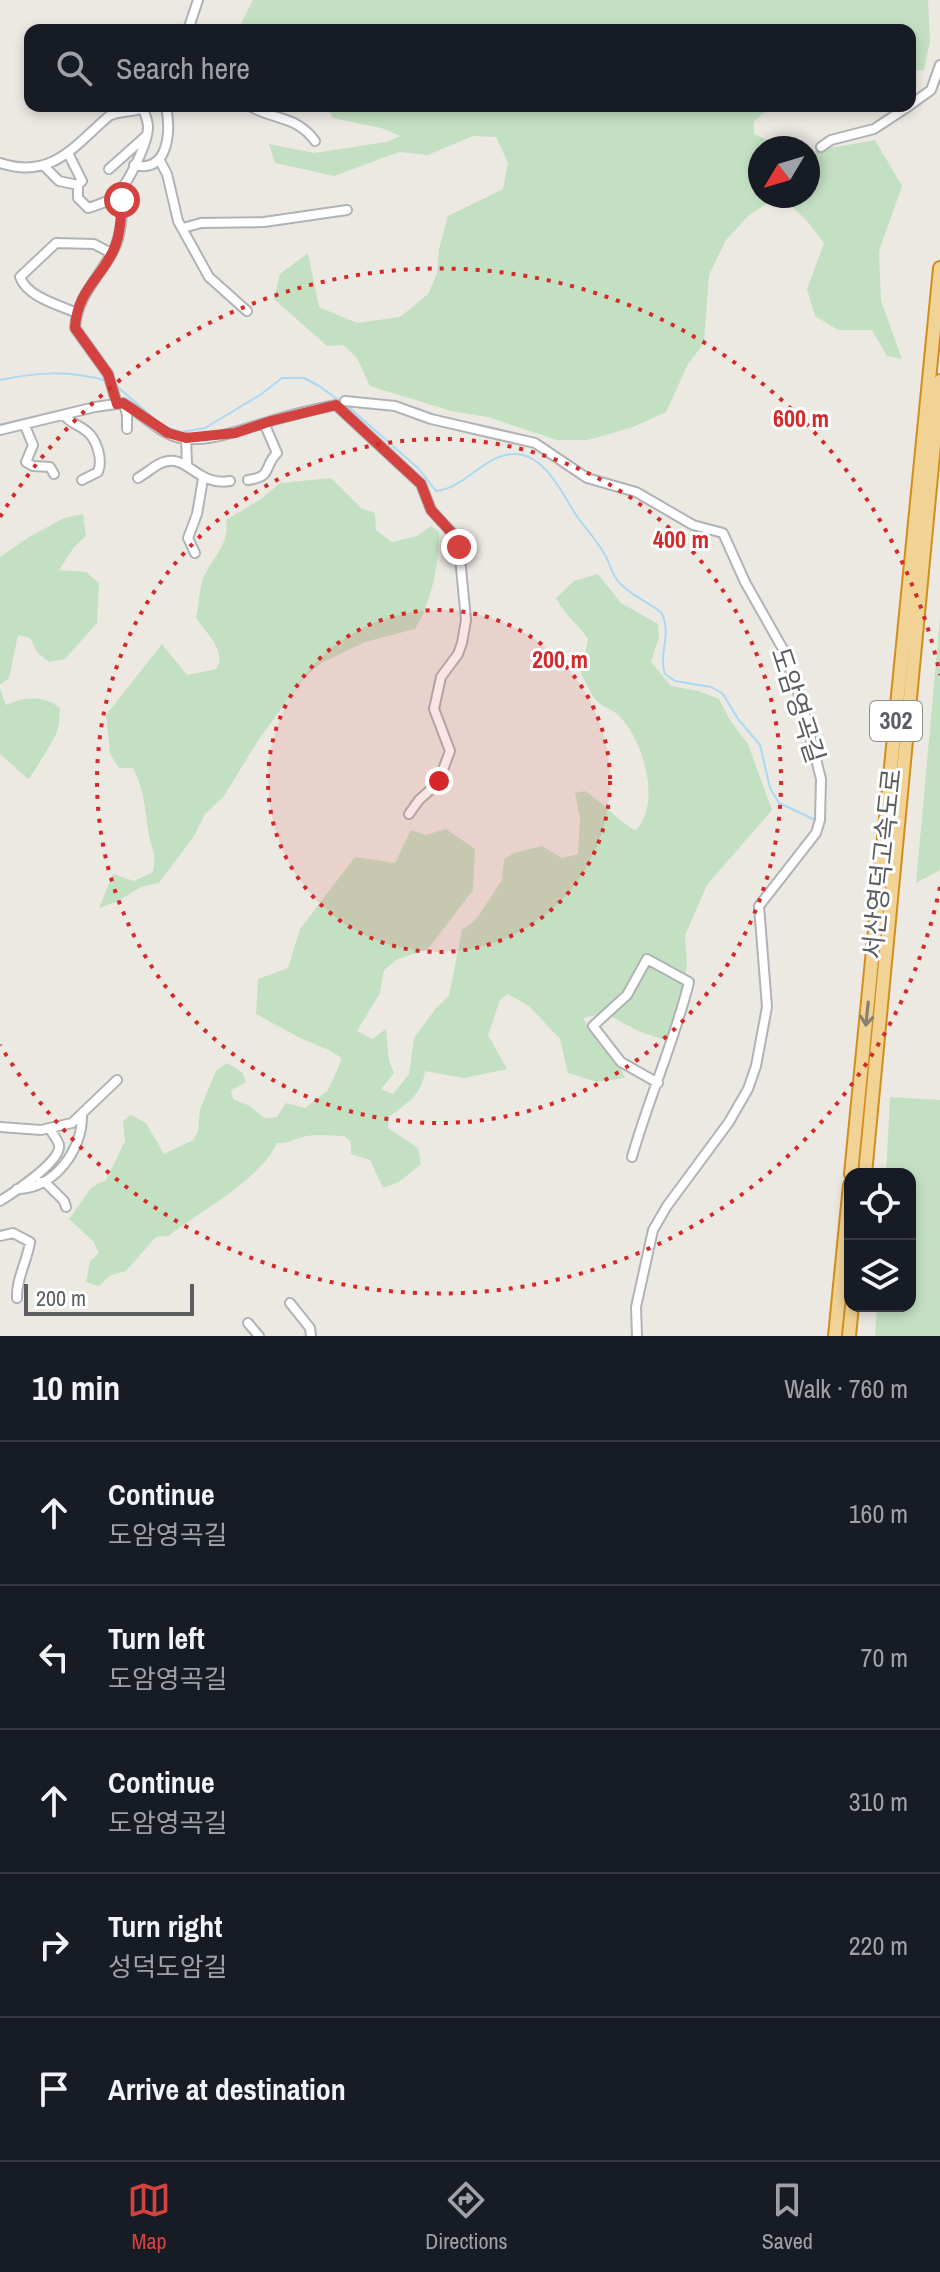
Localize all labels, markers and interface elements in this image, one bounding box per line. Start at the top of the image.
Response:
search box [24,24,916,112]
icon: search [52,46,96,90]
text: Search here [116,48,250,88]
north arrow [748,136,820,208]
route start [104,182,140,218]
text: 600 m [773,402,829,434]
text: 400 m [653,523,709,555]
route end [441,529,477,565]
text: 200 m [532,643,588,675]
street label: 도암영곡길 [763,643,834,767]
road number: 302 [870,701,922,741]
centre of rings [425,767,453,795]
street label: 서산영덕고속도로 [854,767,909,961]
one-way arrow [859,1000,874,1027]
map controls [844,1168,916,1312]
button: locate [844,1168,916,1240]
button: layers [844,1240,916,1312]
scale bar [24,1280,194,1316]
text: 200 m [36,1283,86,1313]
text: 10 min [32,1365,120,1411]
text: Walk · 760 m [784,1371,908,1406]
text: Continue [108,1474,215,1514]
icon: ahead [32,1491,76,1535]
text: 160 m [849,1496,908,1531]
text: 도암영곡길 [108,1517,228,1552]
text: Turn left [108,1618,205,1658]
icon: left [32,1635,76,1679]
text: 70 m [861,1640,908,1675]
text: 도암영곡길 [108,1661,228,1696]
text: Continue [108,1762,215,1802]
icon: ahead [32,1779,76,1823]
text: 310 m [849,1784,908,1819]
text: 도암영곡길 [108,1805,228,1840]
text: Turn right [108,1906,222,1946]
icon: right [32,1923,76,1967]
text: 220 m [849,1928,908,1963]
text: 성덕도암길 [108,1949,228,1984]
icon: arrive [32,2067,76,2111]
text: Arrive at destination [108,2069,346,2109]
tab: Map [127,2178,171,2256]
tab: Directions [425,2178,508,2256]
tab: Saved [762,2178,813,2256]

